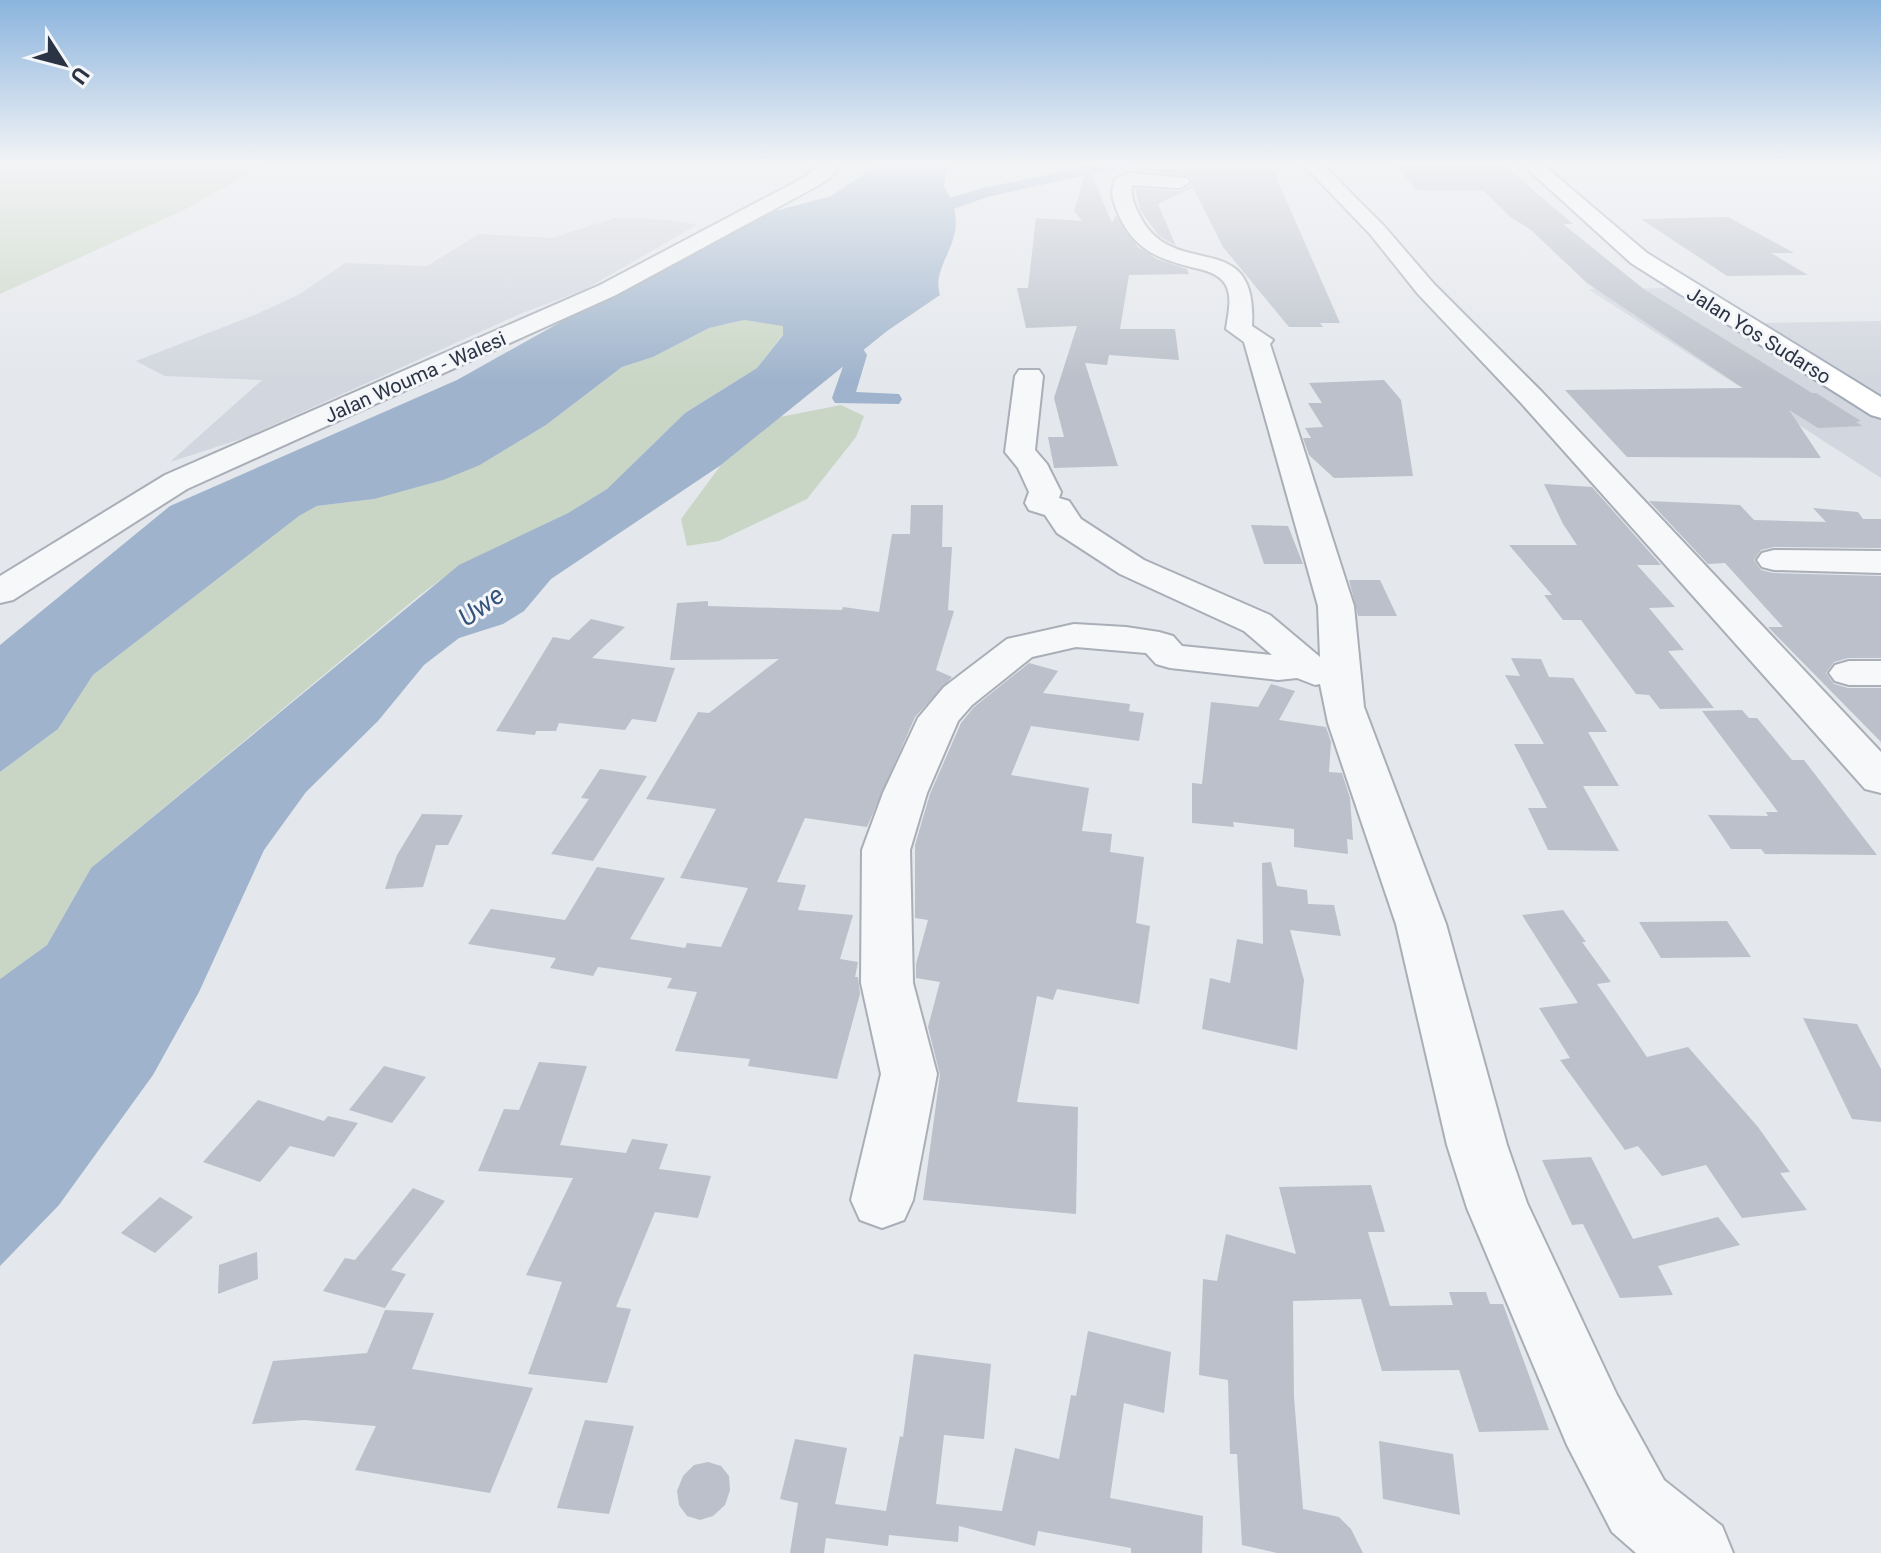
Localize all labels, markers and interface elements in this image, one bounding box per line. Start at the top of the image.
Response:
north arrow [24,24,104,104]
text: U [65,62,94,89]
street label: Jalan Yos Sudarso [1683,281,1835,389]
street label: Jalan Wouma - Walesi [320,326,510,428]
water label: Uwe [452,580,510,632]

